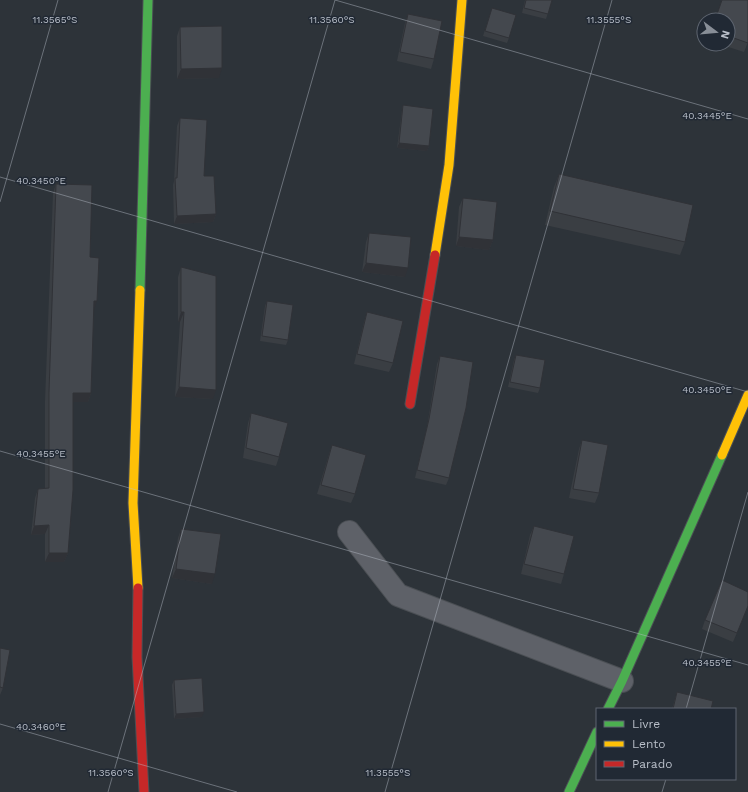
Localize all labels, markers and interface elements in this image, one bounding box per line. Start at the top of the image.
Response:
north arrow [696,12,736,52]
text: 11.3565°S [32,14,78,25]
text: 11.3560°S [309,14,355,25]
text: 11.3555°S [587,14,631,25]
text: N [718,29,733,40]
text: 40.3445°E [682,110,732,121]
text: 40.3450°E [16,175,66,186]
text: 40.3450°E [682,384,732,395]
text: 40.3455°E [16,448,66,459]
text: 40.3455°E [682,657,732,668]
legend [596,708,736,780]
text: Livre [632,717,660,731]
text: 40.3460°E [16,721,66,732]
text: Lento [632,737,666,751]
text: Parado [632,757,672,771]
text: 11.3560°S [88,767,134,778]
text: 11.3555°S [366,767,410,778]

